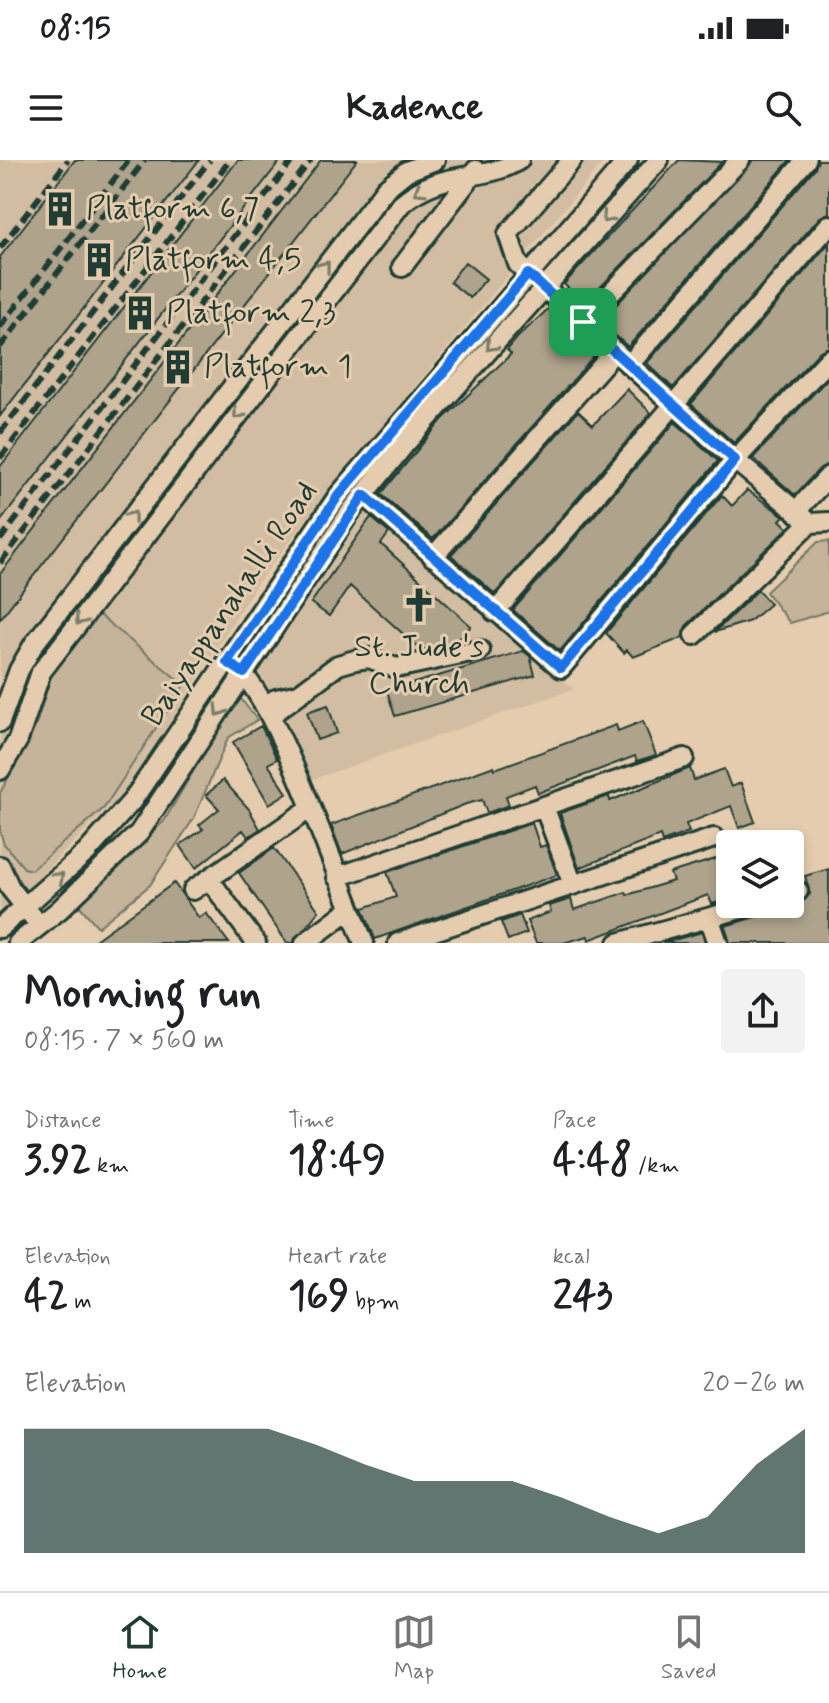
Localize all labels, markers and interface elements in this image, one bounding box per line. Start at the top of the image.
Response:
text: 08:15 [40,9,111,48]
text: Kadence [346,85,483,132]
icon: menu [24,86,68,130]
icon: search [761,86,805,130]
one-way arrow [413,182,428,197]
place label: Platform 6,7 [86,188,259,232]
building icon: Platform 6,7 [41,190,79,228]
one-way arrow [603,209,617,224]
place label: Platform 4,5 [125,239,301,283]
building icon: Platform 4,5 [80,241,118,279]
one-way arrow [316,260,330,275]
pin [549,288,617,356]
place label: Platform 2,3 [166,292,336,336]
building icon: Platform 2,3 [121,294,159,332]
icon: arrive [561,300,605,344]
one-way arrow [487,337,501,352]
place label: Platform 1 [204,346,352,390]
building icon: Platform 1 [159,348,197,386]
one-way arrow [233,405,247,420]
street label: Baiyappanahalli Road [132,473,328,735]
one-way arrow [123,510,137,525]
church icon: St. Jude's Church [400,586,438,624]
one-way arrow [75,612,89,626]
place label: St. Jude's Church [354,626,484,705]
one-way arrow [214,702,230,717]
map controls [716,830,804,918]
button: layers [716,830,804,918]
one-way arrow [50,872,65,887]
text: Morning run [24,965,261,1023]
button: share [721,969,805,1053]
text: 08:15 · 7 × 560 m [24,1024,224,1058]
text: Distance [24,1107,101,1135]
text: Time [288,1107,334,1135]
text: Pace [553,1107,596,1135]
text: 3.92 [24,1135,91,1187]
text: 18:49 [288,1135,386,1187]
text: 4:48 [553,1135,632,1187]
text: km [91,1152,129,1180]
text: /km [632,1152,679,1180]
text: Elevation [24,1243,111,1271]
text: Heart rate [288,1243,387,1271]
text: kcal [553,1243,590,1271]
text: 42 [24,1271,68,1323]
text: 169 [288,1271,349,1323]
text: 243 [553,1271,613,1323]
text: m [68,1288,92,1316]
text: bpm [349,1288,400,1316]
text: Elevation [24,1367,126,1401]
text: 20–26 m [703,1367,805,1401]
tab: Home [112,1610,167,1686]
tab: Map [392,1610,436,1686]
tab: Saved [661,1610,717,1686]

